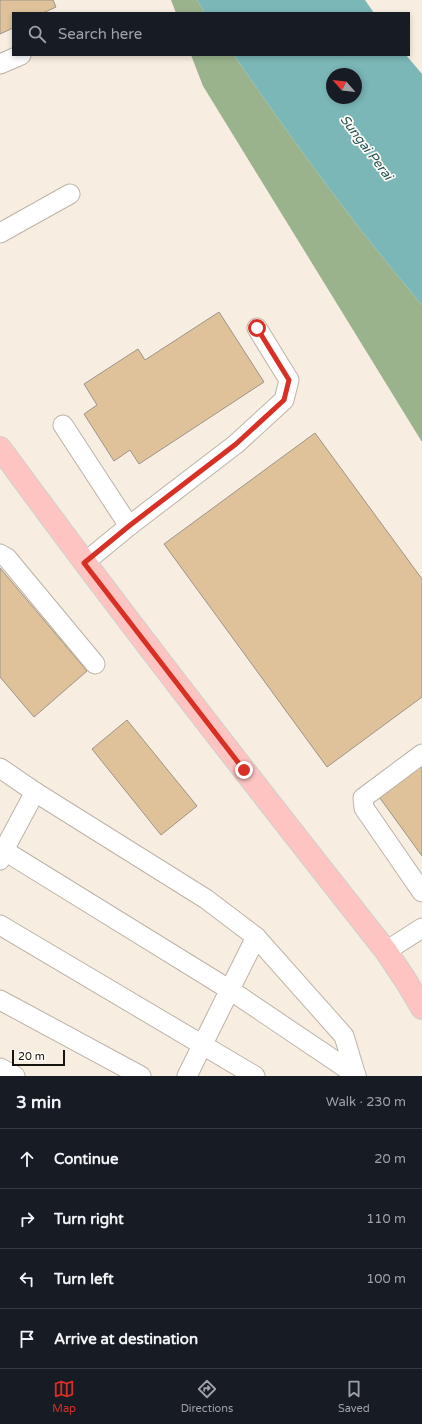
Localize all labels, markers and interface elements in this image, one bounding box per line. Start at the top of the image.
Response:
search box [12,12,410,56]
icon: search [26,23,48,45]
text: Search here [58,25,142,43]
north arrow [326,68,362,104]
water label: Sungai Perai [337,112,397,185]
route start [248,319,266,337]
route end [235,761,253,779]
scale bar [12,1048,65,1067]
text: 20 m [18,1050,45,1063]
text: 3 min [16,1092,61,1113]
text: Walk · 230 m [326,1094,406,1110]
icon: ahead [16,1148,38,1170]
text: Continue [54,1150,118,1168]
text: 20 m [374,1151,406,1167]
icon: right [16,1208,38,1230]
text: Turn right [54,1210,124,1228]
text: 110 m [366,1211,406,1227]
icon: left [16,1268,38,1290]
text: Turn left [54,1270,114,1288]
text: 100 m [366,1271,406,1287]
icon: arrive [16,1328,38,1350]
text: Arrive at destination [54,1330,198,1348]
tab: Map [52,1378,76,1415]
tab: Directions [181,1378,233,1415]
tab: Saved [338,1378,370,1415]

